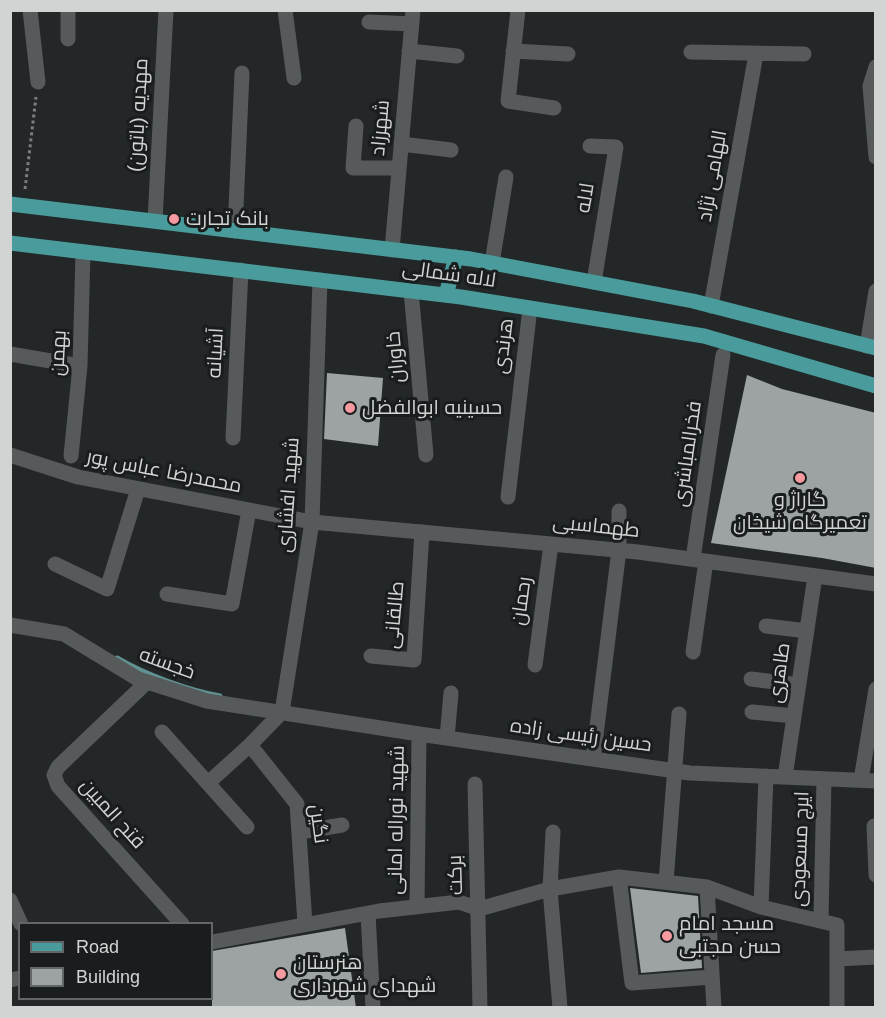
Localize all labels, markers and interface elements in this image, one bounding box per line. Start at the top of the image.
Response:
street label: مهدیه (باتون) [124,57,154,173]
street label: شهرزاد [367,99,395,157]
street label: الهامی نژاد [693,128,733,224]
street label: لاله [572,181,600,215]
place label: بانک تجارت [186,207,269,231]
marker: بانک تجارت [167,212,181,226]
street label: لاله شمالی [400,257,498,293]
street label: هرندی [489,317,519,375]
street label: آشیانه [203,327,229,379]
street label: بهمن [46,329,72,377]
street label: خاوران [382,330,410,384]
place label: حسینیه ابوالفضل [362,396,502,420]
street label: فخرالمباشری [669,400,707,508]
marker: حسینیه ابوالفضل [343,401,357,415]
street label: شهید افشاری [273,436,305,554]
street label: محمدرضا عباس پور [84,445,244,499]
marker: گاراژ و تعمیرگاه شیخان [793,471,807,485]
place label: گاراژ و تعمیرگاه شیخان [733,488,867,535]
street label: طهماسبی [551,510,641,544]
street label: رحمان [507,575,537,627]
street label: طالقانی [380,580,410,650]
street label: طاهری [764,641,796,705]
street label: خجسته [136,643,198,685]
street label: حسین رئیسی زاده [509,714,653,758]
street label: شهید نوراله امانی [384,745,410,895]
street label: فتح المبین [74,774,150,854]
street label: ایرج مسعودی [787,791,815,907]
street label: نگین [303,803,333,845]
street label: برکت [443,855,469,895]
place label: مسجد امام حسن مجتبی [679,912,781,959]
legend [18,922,213,1000]
marker: مسجد امام حسن مجتبی [660,929,674,943]
text: Road [76,937,119,957]
place label: هنرستان شهدای شهرداری [293,951,436,998]
text: Building [76,967,140,987]
marker: هنرستان شهدای شهرداری [274,967,288,981]

